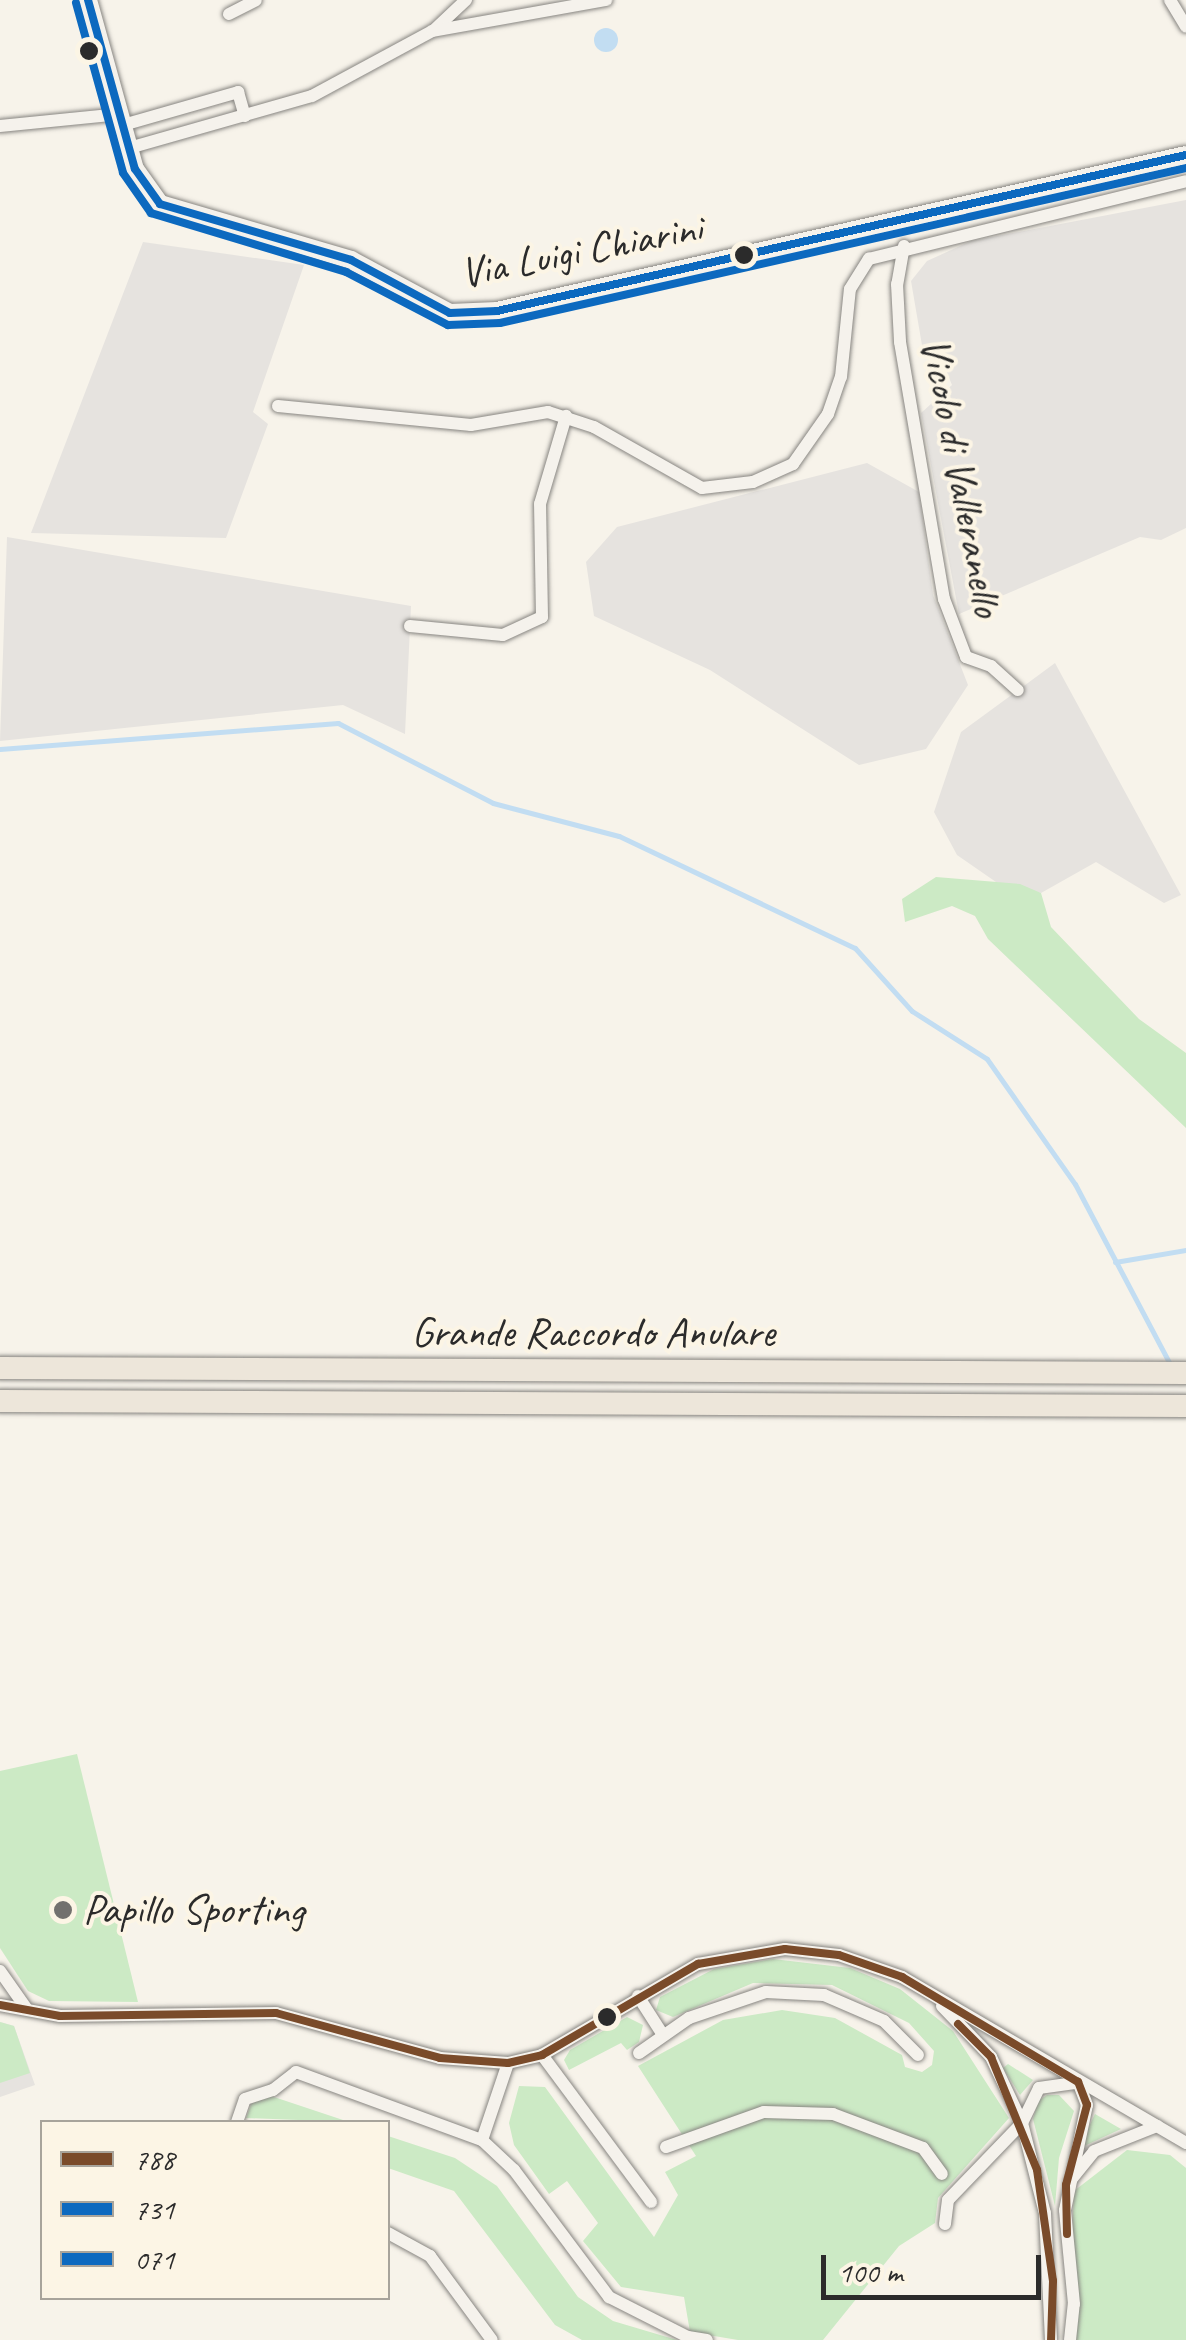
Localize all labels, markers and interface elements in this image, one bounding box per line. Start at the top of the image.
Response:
unlabelled marker [79,41,99,61]
street label: Via Luigi Chiarini [458,203,704,299]
unlabelled marker [734,245,754,265]
street label: Vicolo di Valleranello [909,333,1013,621]
street label: Grande Raccordo Anulare [412,1308,774,1358]
place label: Papillo Sporting [83,1885,304,1935]
marker: Papillo Sporting [52,1899,74,1921]
unlabelled marker [597,2007,617,2027]
legend [40,2120,390,2300]
text: 788 [134,2140,175,2178]
text: 731 [134,2190,175,2228]
scale bar [826,2235,1046,2297]
text: 071 [134,2240,175,2278]
text: 100 m [838,2253,903,2291]

